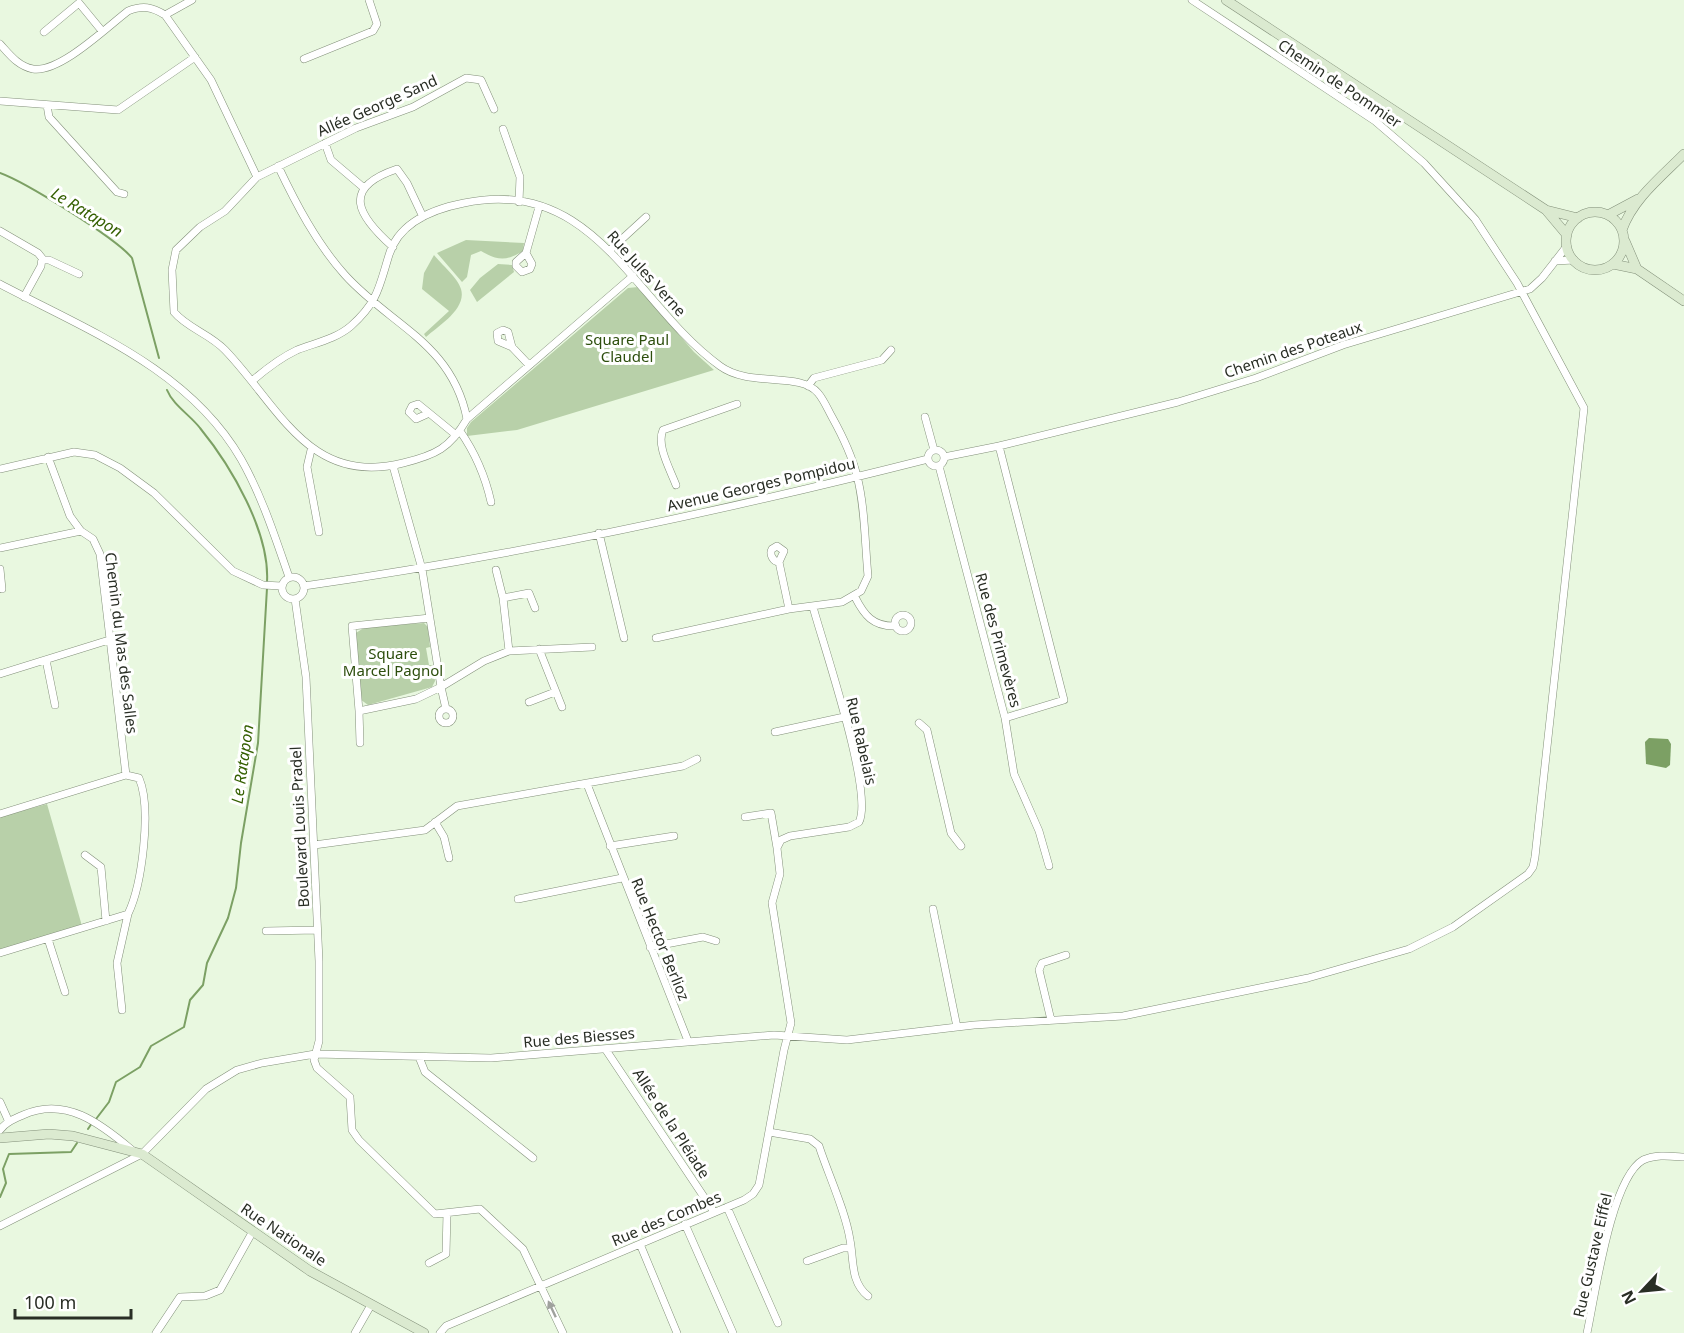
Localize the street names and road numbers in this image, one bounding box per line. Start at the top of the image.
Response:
street label: Chemin de Pommier [1274,34,1406,132]
street label: Allée George Sand [314,70,440,140]
street label: Rue Jules Verne [603,226,691,320]
street label: Chemin des Poteaux [1221,316,1365,382]
street label: Avenue Georges Pompidou [665,453,857,515]
street label: Chemin du Mas des Salles [101,551,143,735]
street label: Rue des Primevères [971,570,1027,710]
street label: Rue Rabelais [842,695,882,787]
street label: Boulevard Louis Pradel [285,746,313,908]
street label: Rue Hector Berlioz [627,875,695,1003]
street label: Rue des Biesses [522,1022,636,1052]
street label: Allée de la Pléiade [629,1064,715,1182]
street label: Rue des Combes [608,1186,724,1250]
street label: Rue Gustave Eiffel [1568,1191,1616,1319]
street label: Rue Nationale [237,1198,331,1270]

